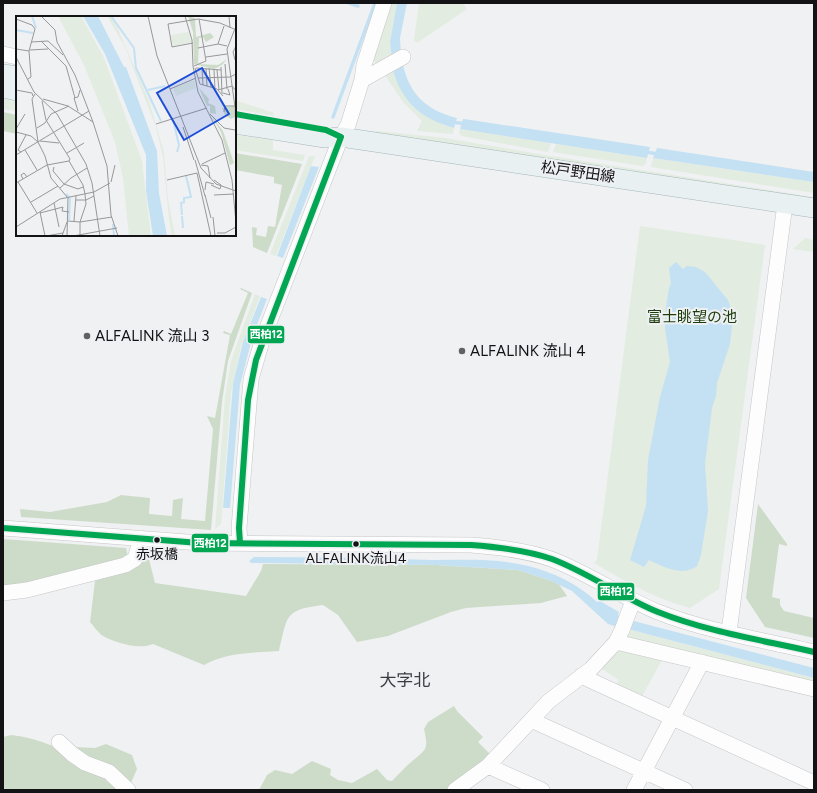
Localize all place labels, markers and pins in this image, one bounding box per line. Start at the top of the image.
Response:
place label: ALFALINK 流山 3 [95,327,209,345]
marker: ALFALINK 流山 3 [82,331,92,341]
place label: ALFALINK 流山 4 [470,342,586,360]
marker: ALFALINK 流山 4 [457,346,467,356]
marker: 赤坂橋 [152,535,162,545]
marker: ALFALINK流山4 [351,539,361,549]
place label: 赤坂橋 [136,546,178,563]
place label: ALFALINK流山4 [306,550,407,567]

